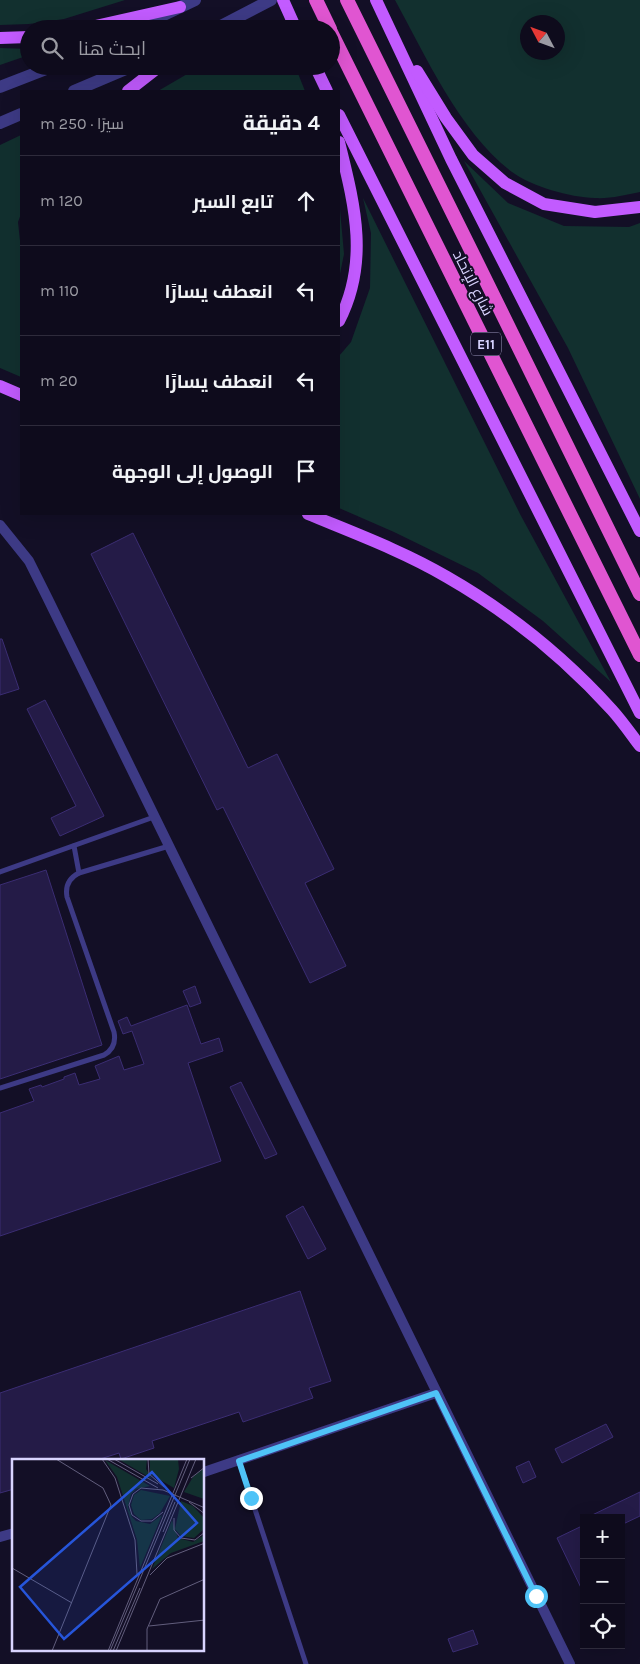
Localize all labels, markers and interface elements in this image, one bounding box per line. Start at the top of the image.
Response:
north arrow [520,15,565,60]
search box [20,20,340,75]
icon: search [38,34,66,62]
text: ابحث هنا [78,38,146,60]
text: 4 دقيقة [243,111,320,135]
text: سيرًا · 250 m [40,114,124,133]
icon: ahead [292,187,320,215]
text: 120 m [40,191,83,210]
text: تابع السير [193,191,273,213]
street label: شارع الإتحاد [447,247,497,320]
icon: left [292,277,320,305]
text: 110 m [40,281,79,300]
text: انعطف يسارًا [165,281,273,303]
road number: E11 [471,332,501,356]
icon: left [292,367,320,395]
text: 20 m [40,371,78,390]
text: انعطف يسارًا [165,371,273,393]
icon: arrive [292,457,320,485]
text: الوصول إلى الوجهة [112,461,273,483]
inset map [12,1459,205,1652]
route end [240,1487,263,1510]
map controls [580,1514,625,1649]
button: + [580,1514,625,1559]
button: − [580,1559,625,1604]
route start [525,1585,548,1608]
button: locate [580,1604,625,1649]

